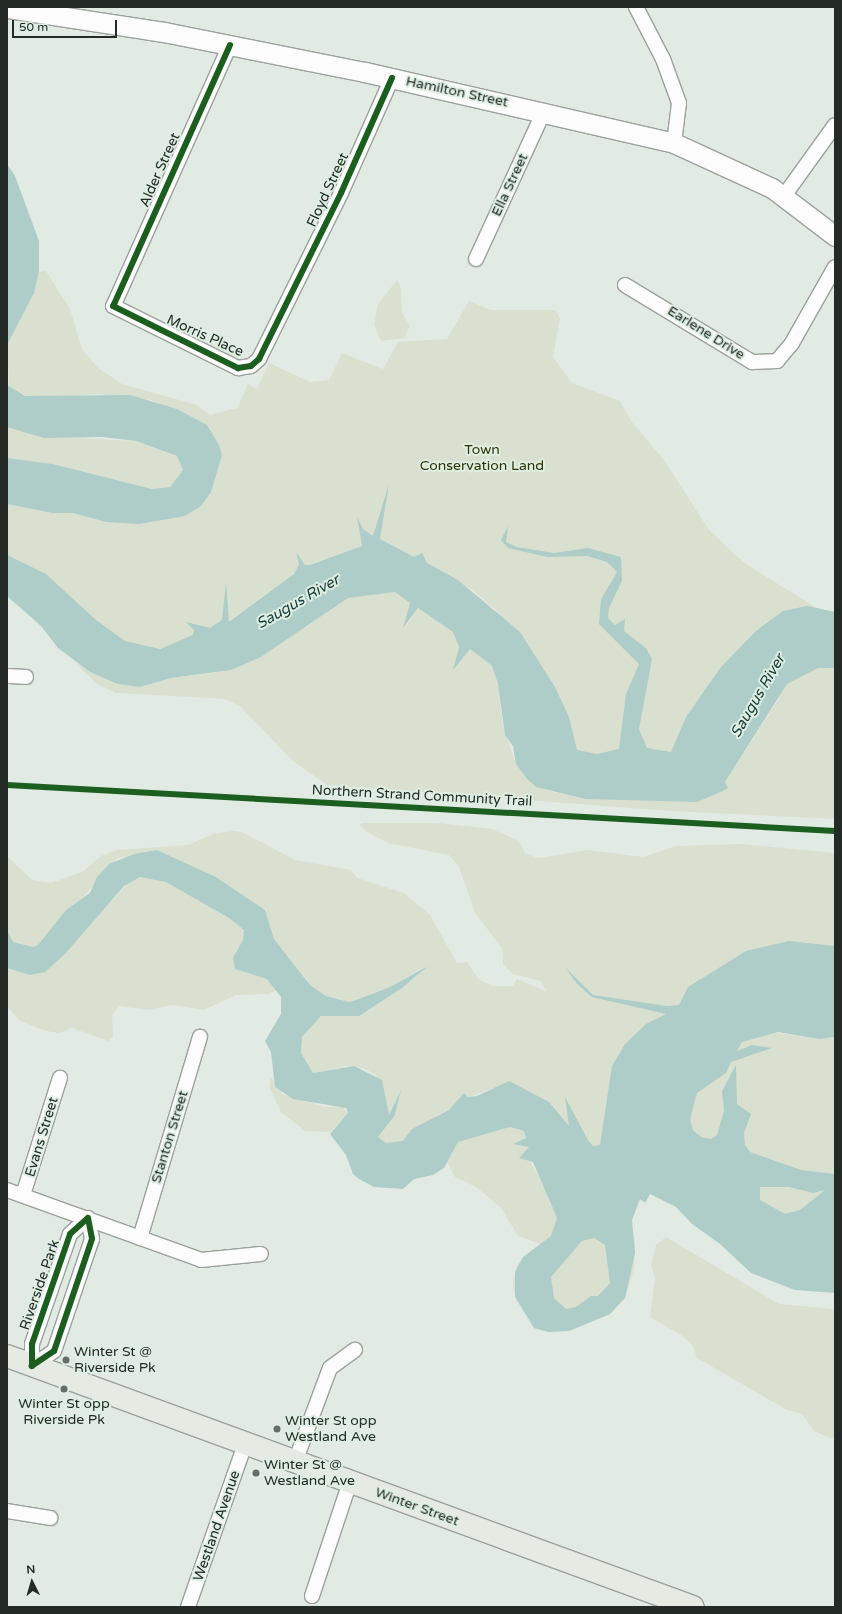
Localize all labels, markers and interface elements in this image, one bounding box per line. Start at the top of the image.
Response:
scale bar [14,12,119,38]
text: 50 m [19,20,48,34]
street label: Hamilton Street [404,73,510,111]
street label: Alder Street [136,130,184,210]
street label: Floyd Street [303,150,353,230]
street label: Ella Street [488,151,532,219]
street label: Earlene Drive [664,303,748,363]
street label: Morris Place [164,312,246,360]
park label: Town Conservation Land [420,442,544,474]
water label: Saugus River [253,571,343,633]
water label: Saugus River [727,651,789,741]
street label: Northern Strand Community Trail [311,782,533,810]
street label: Stanton Street [148,1089,192,1185]
street label: Evans Street [22,1095,62,1179]
street label: Riverside Park [17,1238,63,1332]
place label: Winter St @ Riverside Pk [74,1344,156,1376]
marker: Winter St @ Riverside Pk [61,1355,71,1365]
marker: Winter St opp Riverside Pk [59,1384,69,1394]
place label: Winter St opp Riverside Pk [18,1396,110,1428]
place label: Winter St opp Westland Ave [285,1413,377,1446]
marker: Winter St opp Westland Ave [272,1424,282,1434]
place label: Winter St @ Westland Ave [264,1457,355,1490]
street label: Westland Avenue [190,1468,244,1584]
marker: Winter St @ Westland Ave [251,1468,261,1478]
street label: Winter Street [373,1484,461,1530]
north arrow [12,1562,52,1602]
text: N [26,1563,36,1576]

